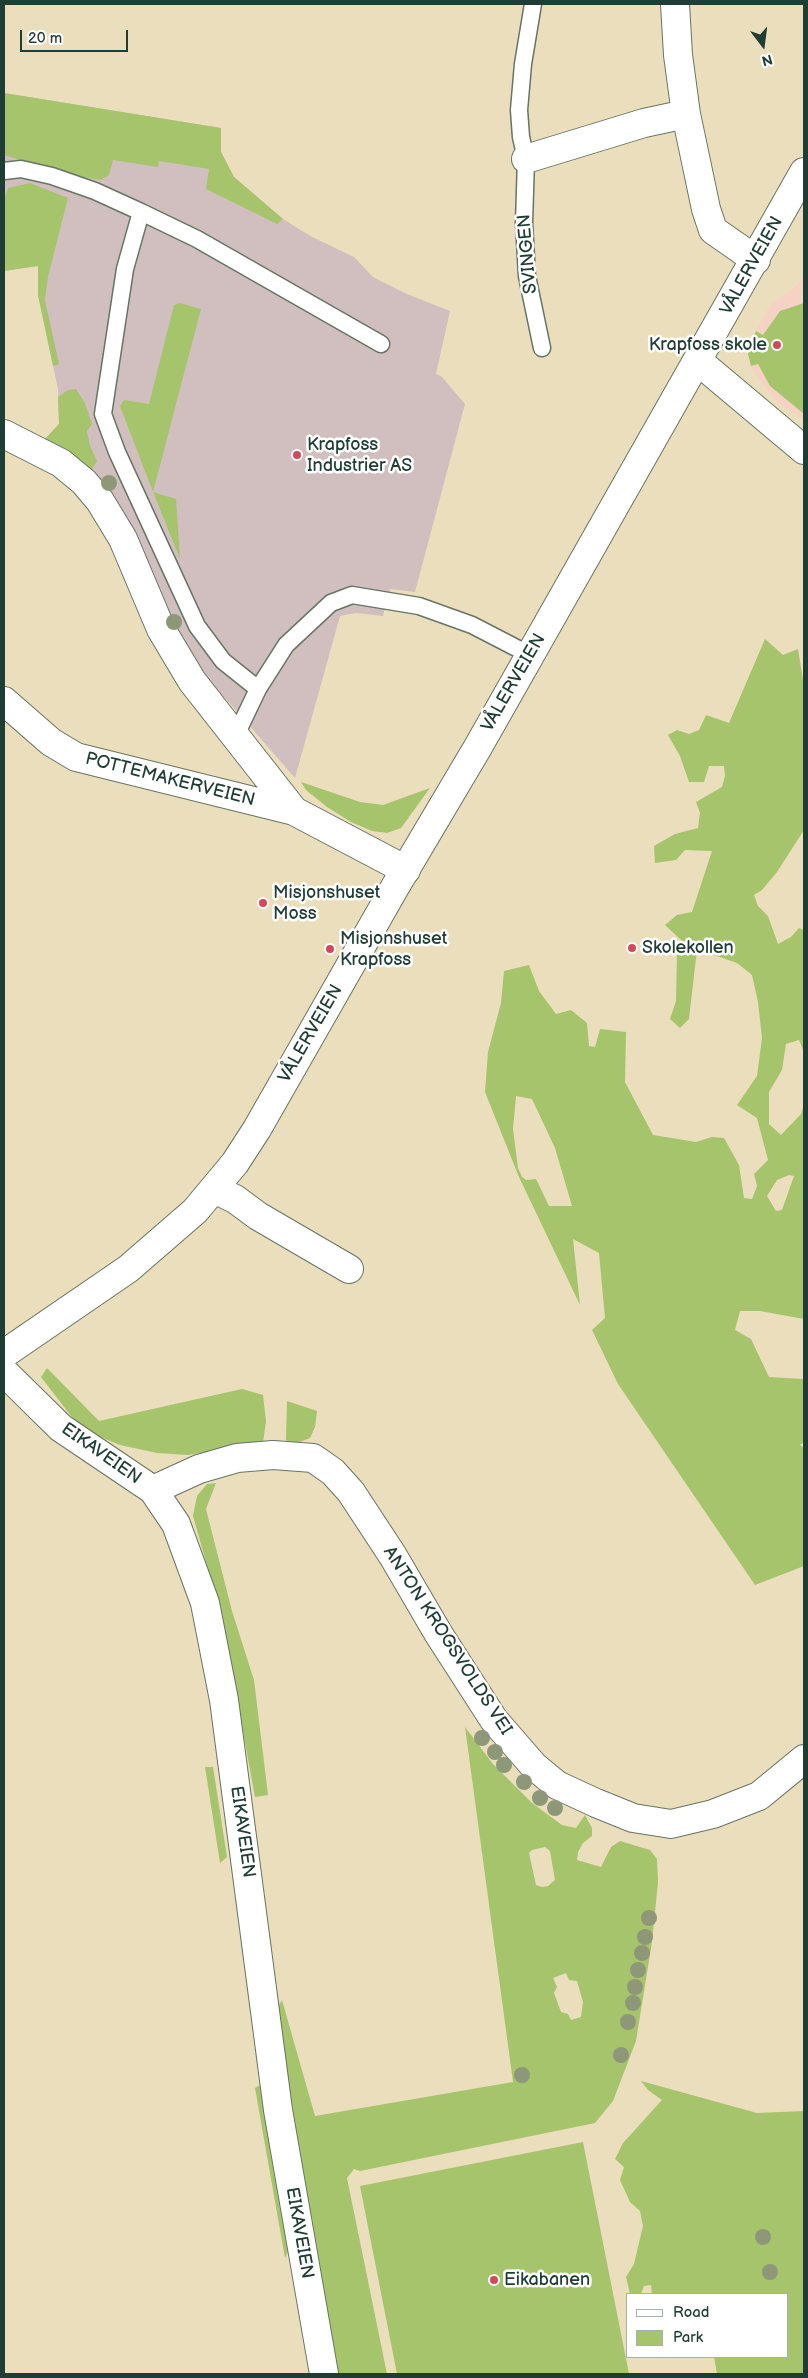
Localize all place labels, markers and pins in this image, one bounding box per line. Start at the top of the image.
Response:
place label: Krapfoss skole [649,334,767,356]
marker: Krapfoss skole [771,339,783,351]
place label: Krapfoss Industrier AS [307,434,412,476]
marker: Krapfoss Industrier AS [291,449,303,461]
place label: Misjonshuset Moss [273,882,380,924]
marker: Misjonshuset Moss [257,897,269,909]
place label: Misjonshuset Krapfoss [340,928,447,971]
place label: Skolekollen [642,937,734,959]
marker: Skolekollen [626,942,638,954]
marker: Misjonshuset Krapfoss [324,943,336,955]
place label: Eikabanen [504,2269,590,2291]
marker: Eikabanen [488,2274,500,2286]

